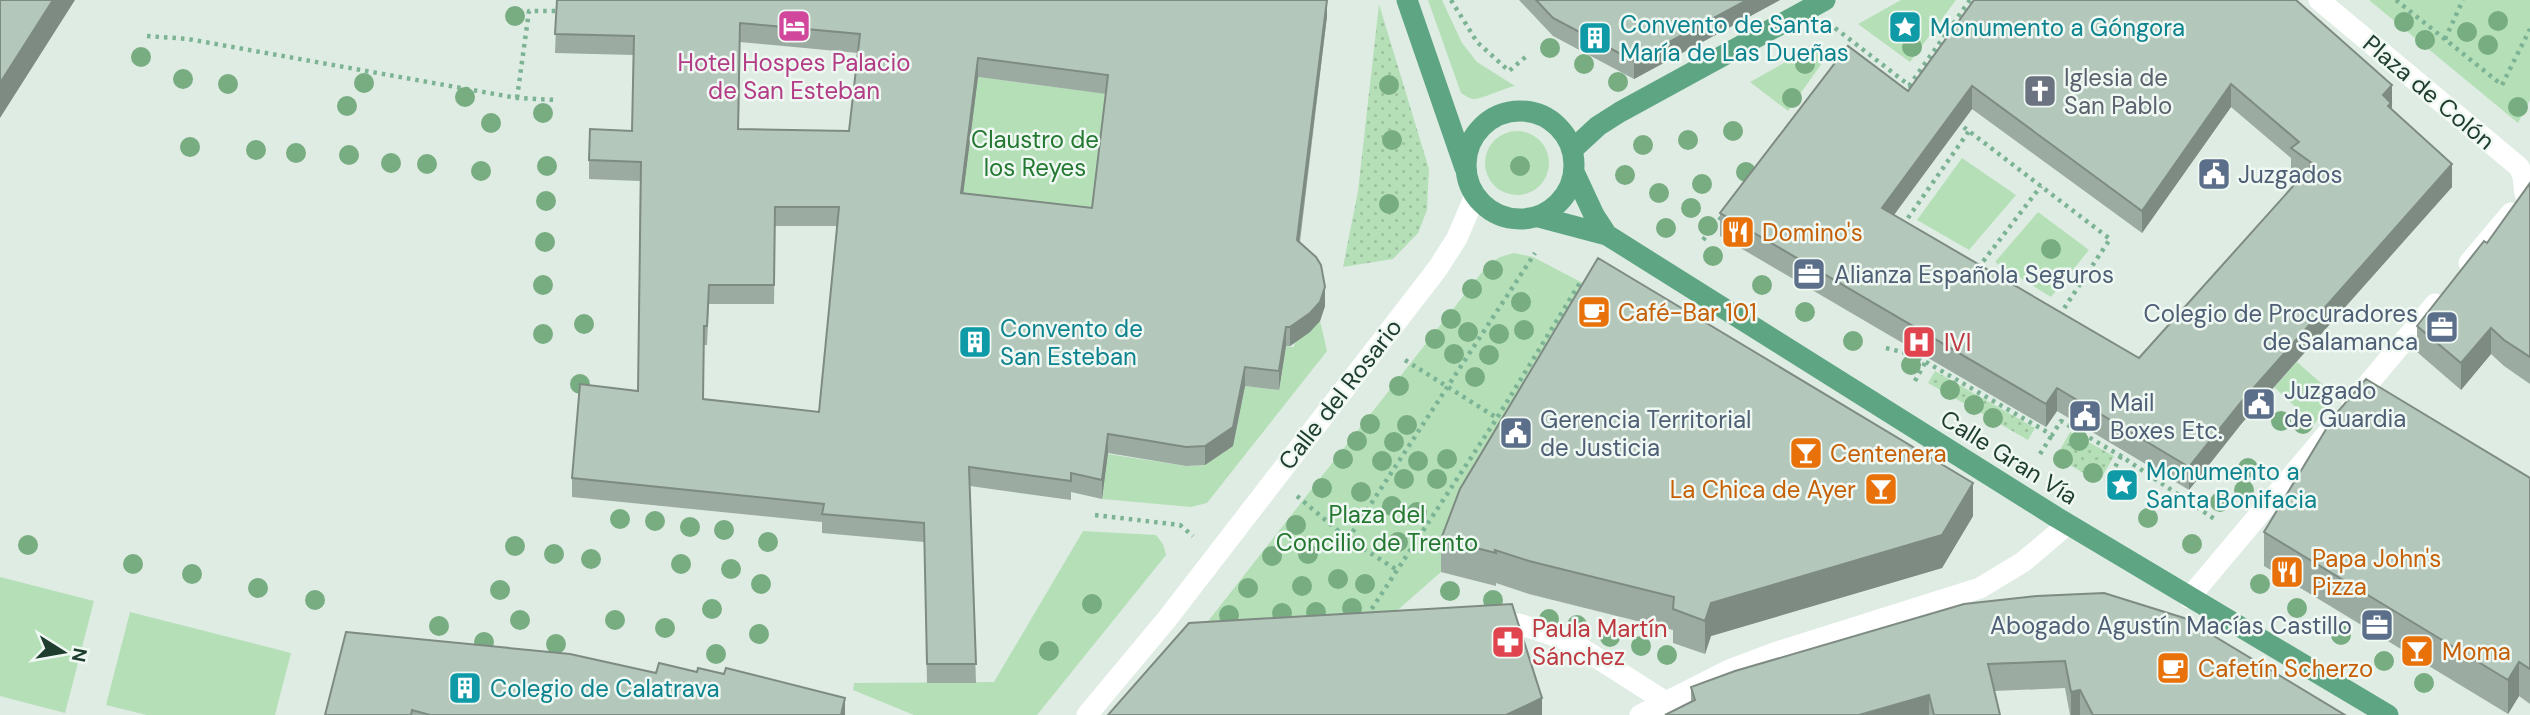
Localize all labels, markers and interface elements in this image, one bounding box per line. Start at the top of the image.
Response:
hotel icon: Hotel Hospes Palacio de San Esteban [775,7,813,45]
place icon: Monumento a Góngora [1886,8,1924,46]
place label: Convento de Santa María de Las Dueñas [1620,9,1849,68]
place label: Monumento a Góngora [1930,12,2185,43]
building icon: Convento de Santa María de Las Dueñas [1576,19,1614,57]
street label: Plaza de Colón [2357,28,2501,156]
place label: Hotel Hospes Palacio de San Esteban [678,47,910,106]
place label: Iglesia de San Pablo [2064,62,2172,121]
church icon: Iglesia de San Pablo [2021,72,2059,110]
park label: Claustro de los Reyes [971,124,1099,183]
public building icon: Juzgados [2195,155,2233,193]
place label: Juzgados [2238,159,2343,190]
restaurant icon: Domino's [1719,213,1757,251]
place label: Domino's [1762,217,1863,248]
office icon: Alianza Española Seguros [1790,255,1828,293]
place label: Alianza Española Seguros [1834,259,2114,290]
cafe icon: Café-Bar 101 [1575,293,1613,331]
place label: Café-Bar 101 [1618,297,1757,328]
place label: Colegio de Procuradores de Salamanca [2143,298,2418,357]
office icon: Colegio de Procuradores de Salamanca [2423,308,2461,346]
street label: Calle del Rosario [1271,312,1409,476]
place label: Convento de San Esteban [1000,313,1143,372]
building icon: Convento de San Esteban [956,323,994,361]
hospital icon: IVI [1900,323,1938,361]
place label: IVI [1944,327,1971,358]
place label: Juzgado de Guardia [2284,375,2406,434]
public building icon: Juzgado de Guardia [2240,385,2278,423]
place label: Mail Boxes Etc. [2110,387,2223,446]
public building icon: Mail Boxes Etc. [2066,397,2104,435]
street label: Calle Gran Vía [1935,403,2083,511]
place label: Gerencia Territorial de Justicia [1540,404,1751,463]
public building icon: Gerencia Territorial de Justicia [1497,414,1535,452]
bar icon: Centenera [1787,434,1825,472]
place label: Centenera [1830,438,1947,469]
place label: Monumento a Santa Bonifacia [2146,456,2317,515]
place icon: Monumento a Santa Bonifacia [2103,466,2141,504]
bar icon: La Chica de Ayer [1862,470,1900,508]
place label: La Chica de Ayer [1670,474,1856,505]
park label: Plaza del Concilio de Trento [1276,499,1478,558]
place label: Papa John's Pizza [2312,543,2441,602]
restaurant icon: Papa John's Pizza [2268,553,2306,591]
office icon: Abogado Agustín Macías Castillo [2358,606,2396,644]
place label: Abogado Agustín Macías Castillo [1990,610,2352,641]
place label: Paula Martín Sánchez [1532,613,1668,672]
north arrow [28,617,98,687]
pharmacy icon: Paula Martín Sánchez [1489,623,1527,661]
bar icon: Moma [2398,632,2436,670]
place label: Moma [2442,636,2511,667]
text: N [66,646,93,664]
cafe icon: Cafetín Scherzo [2154,649,2192,687]
place label: Cafetín Scherzo [2198,653,2373,684]
building icon: Colegio de Calatrava [446,669,484,707]
place label: Colegio de Calatrava [490,673,720,704]

